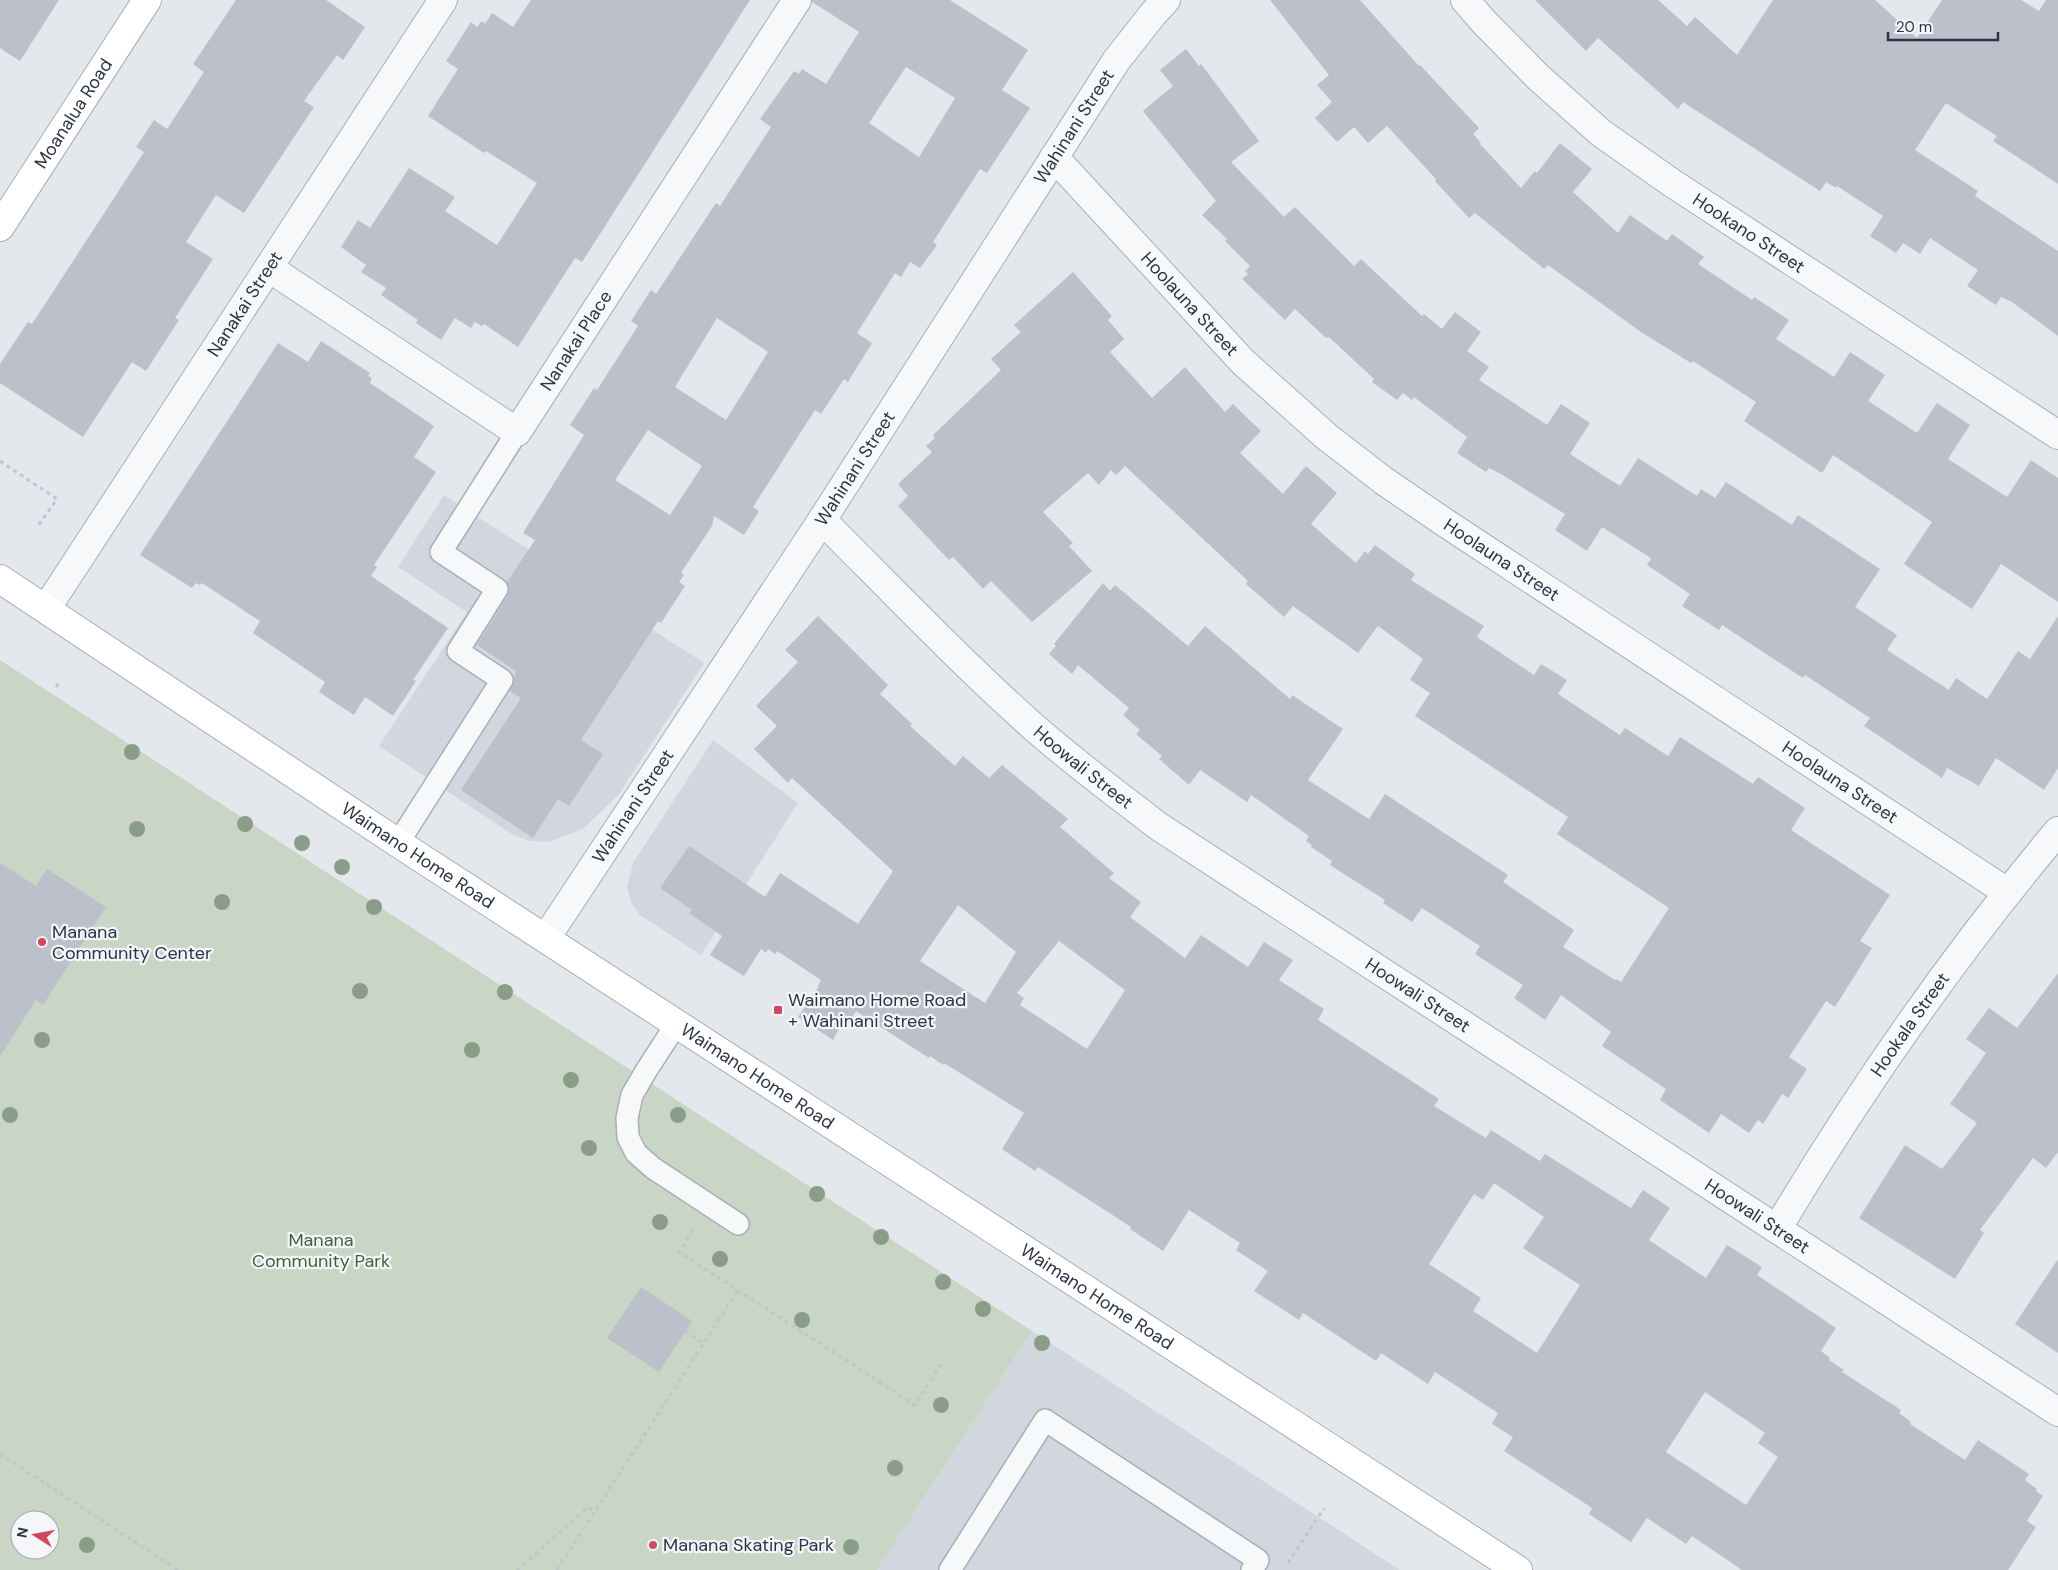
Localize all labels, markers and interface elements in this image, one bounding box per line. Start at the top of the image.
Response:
scale bar [1888,10,1998,42]
text: 20 m [1896,17,1932,37]
street label: Moanalua Road [29,54,118,173]
street label: Wahinani Street [1028,65,1120,189]
street label: Hookano Street [1688,188,1810,279]
street label: Nanakai Street [202,247,288,361]
street label: Hoolauna Street [1135,247,1244,361]
street label: Nanakai Place [535,286,617,396]
street label: Wahinani Street [809,407,901,530]
street label: Hoolauna Street [1439,513,1564,607]
street label: Hoowali Street [1028,720,1138,814]
street label: Hoolauna Street [1778,736,1903,829]
street label: Wahinani Street [587,745,679,868]
street label: Waimano Home Road [337,797,499,914]
place label: Manana Community Center [52,920,212,965]
marker: Manana Community Center [36,936,48,948]
street label: Hoowali Street [1361,952,1475,1038]
street label: Hookala Street [1865,968,1955,1081]
place label: Waimano Home Road + Wahinani Street [788,988,966,1033]
marker: Waimano Home Road + Wahinani Street [772,1004,784,1016]
street label: Waimano Home Road [676,1018,839,1135]
street label: Hoowali Street [1700,1173,1814,1259]
park label: Manana Community Park [252,1228,390,1273]
street label: Waimano Home Road [1016,1238,1178,1355]
north arrow [10,1510,60,1560]
text: N [12,1526,32,1539]
place label: Manana Skating Park [663,1533,834,1557]
marker: Manana Skating Park [647,1539,659,1551]

